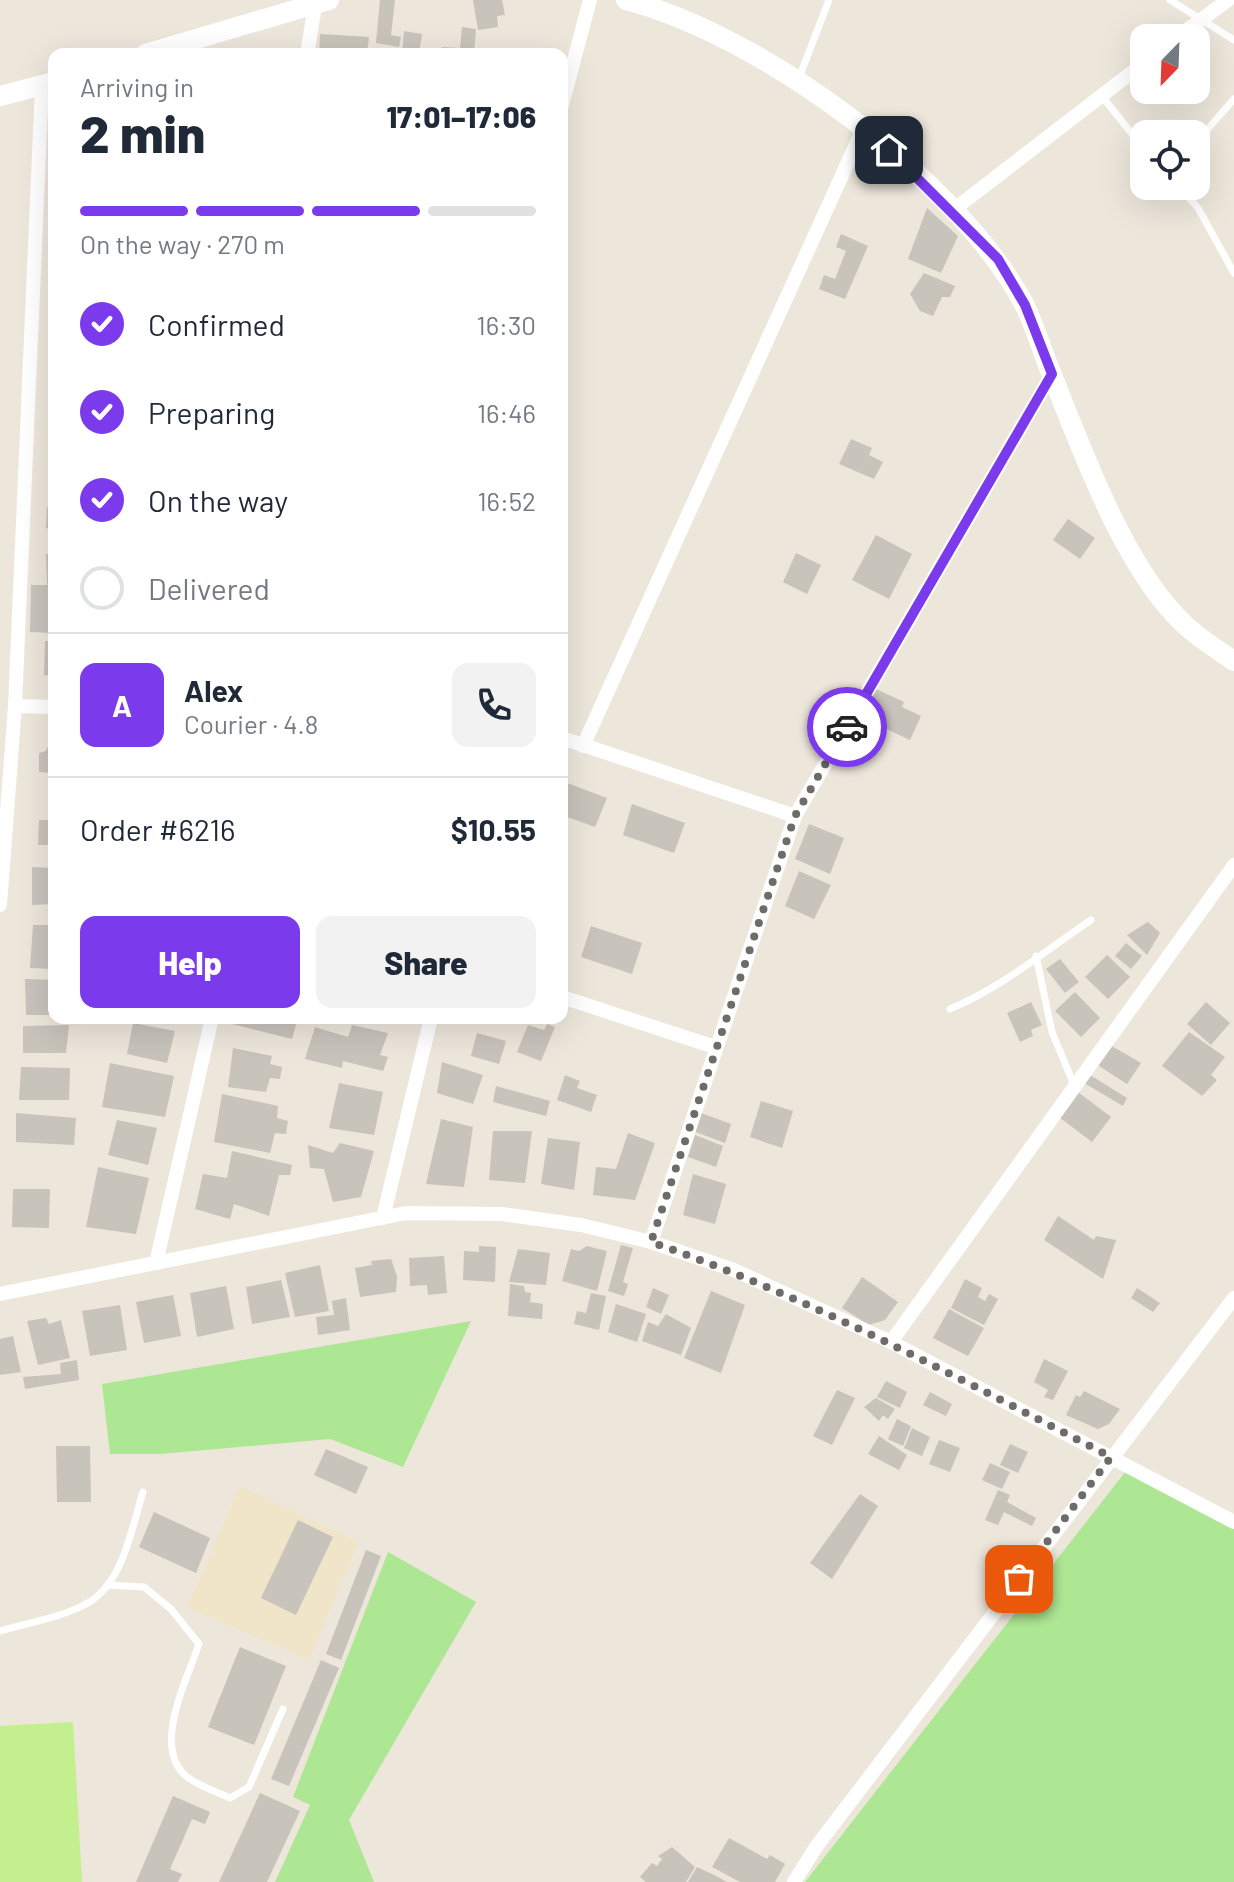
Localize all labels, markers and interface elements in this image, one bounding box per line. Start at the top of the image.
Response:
north arrow [1130,24,1210,104]
map controls [1130,24,1210,200]
text: Arriving in [80,71,194,102]
text: 17:01–17:06 [386,98,536,134]
text: 2 min [80,101,205,163]
pin [855,116,923,184]
button: locate [1130,120,1210,200]
icon: home [867,128,911,172]
text: On the way · 270 m [80,228,285,259]
icon: check [80,302,124,346]
text: Confirmed [148,306,285,342]
text: 16:30 [477,309,536,340]
icon: check [80,390,124,434]
text: Preparing [148,394,275,430]
text: 16:46 [477,397,536,428]
icon: check [80,478,124,522]
text: On the way [148,482,288,518]
text: 16:52 [477,485,536,516]
text: Delivered [148,570,270,606]
button: phone [452,663,536,747]
text: Alex [184,672,243,708]
text: A [112,687,132,723]
courier [807,687,887,767]
icon: car [825,705,869,749]
text: Courier · 4.8 [184,708,318,739]
text: Order #6216 [80,811,236,847]
text: $10.55 [451,811,536,847]
button: Help [80,916,300,1008]
button: Share [316,916,536,1008]
pin [985,1545,1053,1613]
icon: bag [997,1557,1041,1601]

